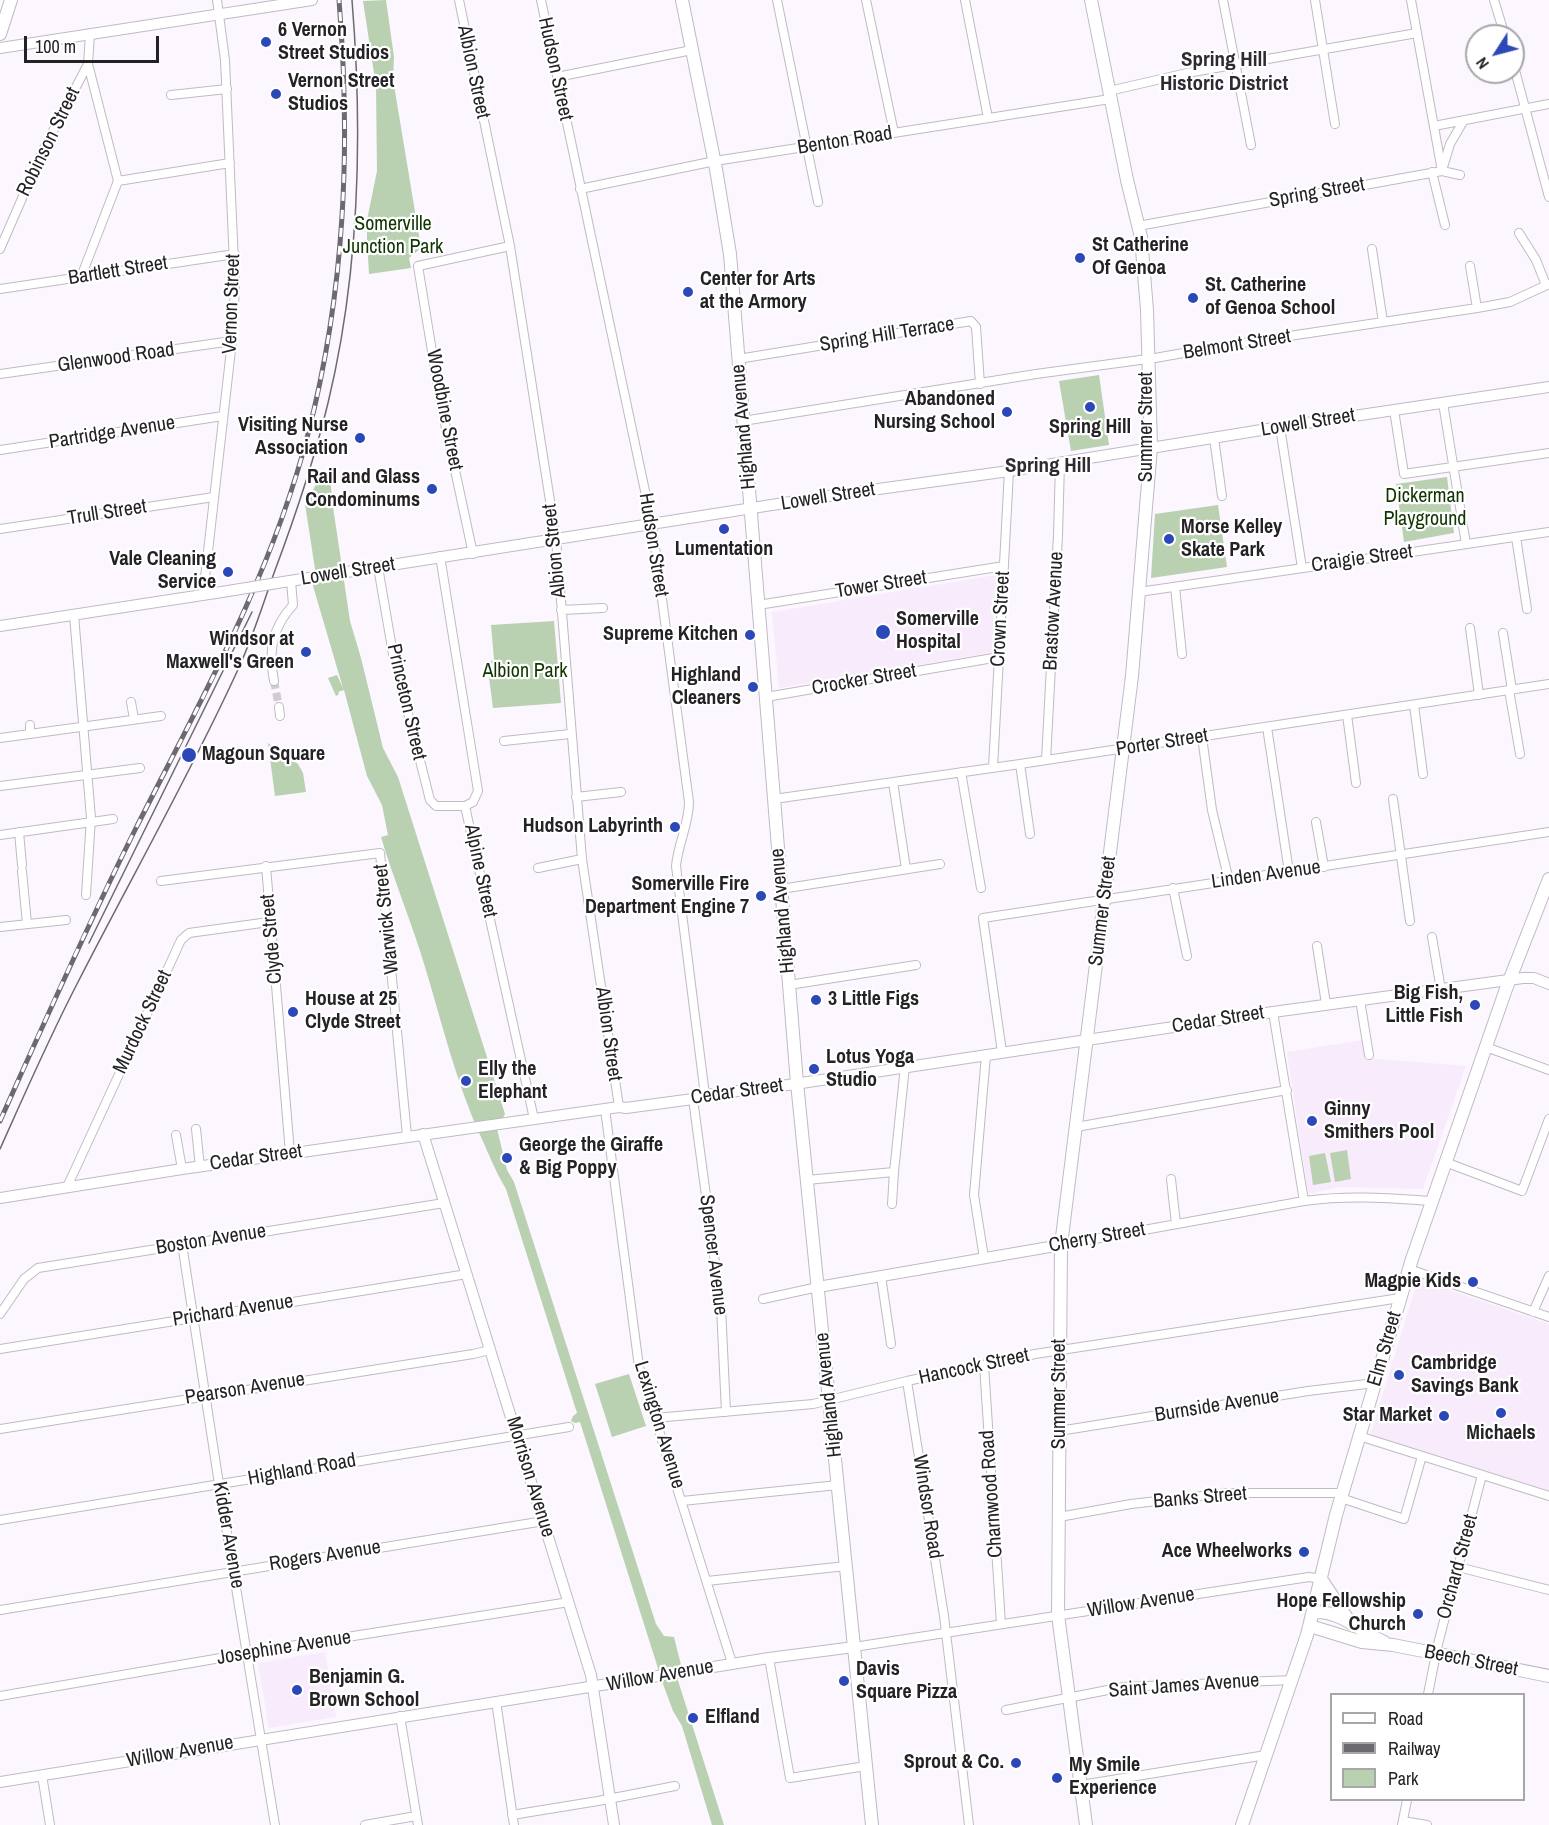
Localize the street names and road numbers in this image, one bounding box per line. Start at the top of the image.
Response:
street label: Hudson Street [532,15,578,123]
street label: Albion Street [451,23,495,121]
street label: Robinson Street [12,83,86,201]
street label: Benton Road [796,122,894,160]
street label: Spring Street [1267,173,1367,213]
street label: Bartlett Street [67,251,169,291]
street label: Vernon Street [218,253,246,355]
street label: Spring Hill Terrace [818,313,956,357]
street label: Belmont Street [1182,325,1292,365]
street label: Glenwood Road [56,338,176,378]
street label: Woodbine Street [421,347,467,473]
street label: Highland Avenue [727,363,761,491]
street label: Summer Street [1135,372,1159,482]
street label: Lowell Street [1259,404,1357,442]
street label: Partridge Avenue [47,411,177,455]
street label: Lowell Street [779,478,877,516]
street label: Hudson Street [633,491,673,599]
street label: Trull Street [66,495,148,531]
street label: Albion Street [538,503,572,599]
street label: Craigie Street [1310,540,1414,578]
street label: Brastow Avenue [1039,551,1069,671]
street label: Lowell Street [299,553,397,591]
street label: Tower Street [834,566,928,604]
street label: Crown Street [987,571,1015,667]
street label: Princeton Street [381,642,431,762]
street label: Crocker Street [810,659,918,701]
street label: Porter Street [1114,724,1210,762]
street label: Alpine Street [458,822,502,920]
street label: Highland Avenue [766,847,800,975]
street label: Summer Street [1084,855,1122,967]
street label: Linden Avenue [1210,855,1322,895]
street label: Warwick Street [369,863,405,975]
street label: Clyde Street [256,893,288,985]
street label: Murdock Street [109,967,177,1077]
street label: Albion Street [590,985,626,1083]
street label: Cedar Street [1170,1001,1266,1039]
street label: Cedar Street [689,1074,785,1110]
street label: Cedar Street [208,1140,304,1176]
street label: Spencer Avenue [694,1193,732,1317]
street label: Cherry Street [1047,1218,1147,1258]
street label: Boston Avenue [154,1219,268,1261]
street label: Prichard Avenue [171,1290,295,1332]
street label: Elm Street [1363,1309,1407,1389]
street label: Highland Avenue [811,1331,847,1459]
street label: Summer Street [1048,1339,1072,1449]
street label: Hancock Street [917,1344,1031,1390]
street label: Lexington Avenue [628,1358,690,1492]
street label: Pearson Avenue [183,1368,307,1410]
street label: Burnside Avenue [1153,1384,1281,1428]
street label: Morrison Avenue [500,1414,560,1540]
street label: Charnwood Road [976,1430,1008,1558]
street label: Highland Road [246,1449,358,1491]
street label: Windsor Road [907,1453,947,1561]
street label: Kidder Avenue [207,1480,249,1590]
street label: Banks Street [1152,1482,1248,1514]
street label: Orchard Street [1432,1512,1484,1622]
street label: Rogers Avenue [267,1535,383,1577]
street label: Willow Avenue [1086,1583,1196,1623]
street label: Josephine Avenue [215,1626,353,1670]
street label: Beech Street [1422,1640,1520,1682]
street label: Willow Avenue [605,1655,715,1697]
street label: Saint James Avenue [1108,1669,1260,1703]
street label: Willow Avenue [125,1731,235,1773]

